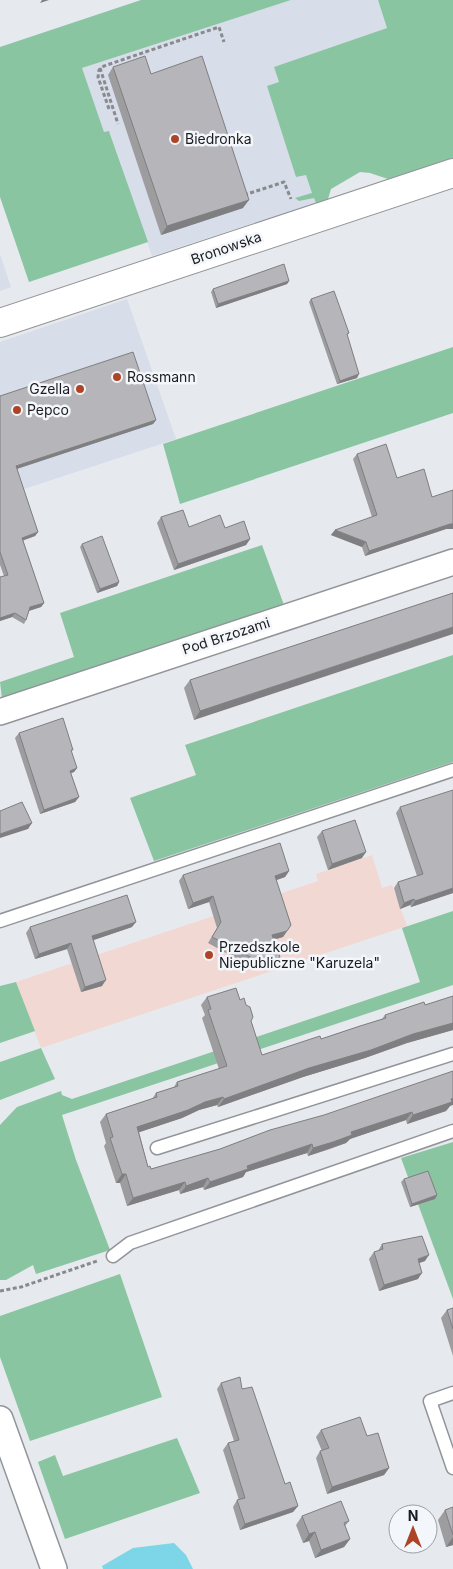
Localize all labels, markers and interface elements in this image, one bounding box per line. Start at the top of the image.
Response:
place label: Biedronka [185,130,252,147]
marker: Biedronka [169,133,181,145]
street label: Bronowska [188,228,263,268]
place label: Rossmann [127,368,196,385]
marker: Rossmann [111,371,123,383]
place label: Gzella [29,380,70,397]
marker: Gzella [74,383,86,395]
place label: Pepco [27,401,69,418]
marker: Pepco [11,404,23,416]
street label: Pod Brzozami [180,613,272,658]
place label: Przedszkole Niepubliczne "Karuzela" [219,938,380,971]
marker: Przedszkole Niepubliczne "Karuzela" [203,949,215,961]
north arrow [388,1504,438,1554]
text: N [408,1507,418,1524]

